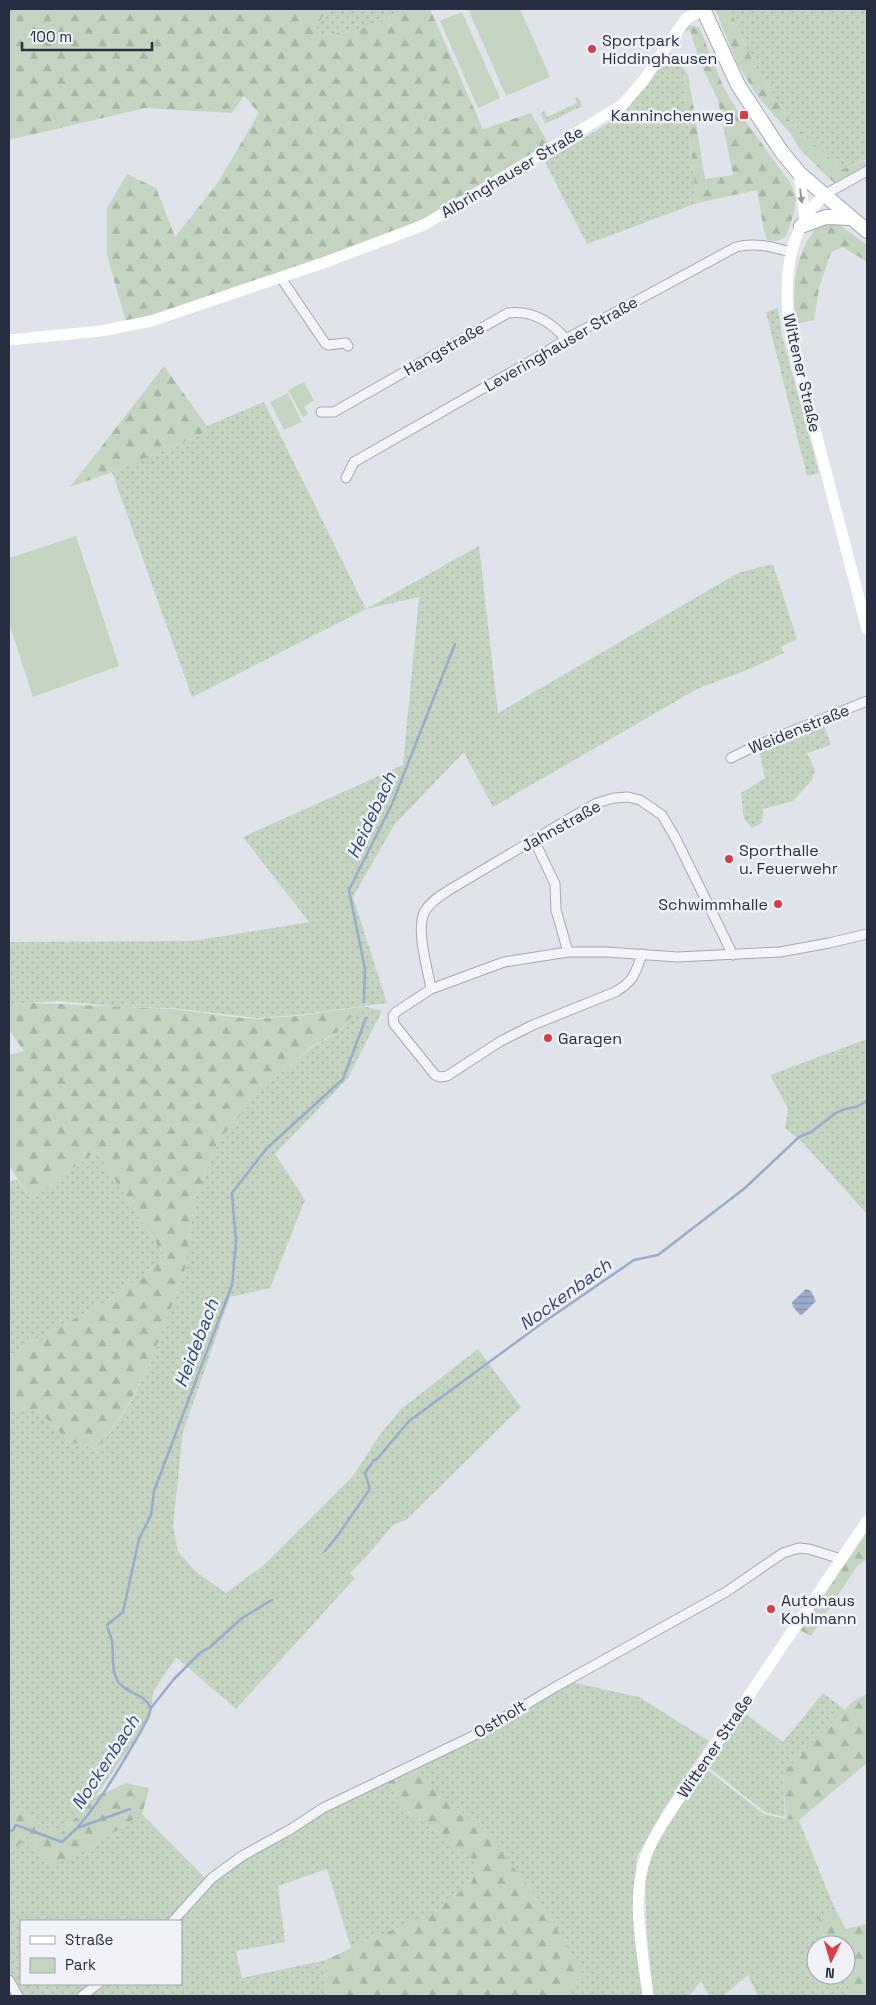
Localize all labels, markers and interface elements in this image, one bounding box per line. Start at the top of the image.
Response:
scale bar [22,20,152,52]
text: 100 m [30,27,72,46]
place label: Sportpark Hiddinghausen [602,30,717,69]
marker: Sportpark Hiddinghausen [586,43,598,55]
place label: Kanninchenweg [611,105,734,126]
marker: Kanninchenweg [738,109,750,121]
street label: Albringhauser Straße [437,121,587,223]
one-way arrow [797,188,805,204]
street label: Leveringhauser Straße [480,291,642,397]
street label: Wittener Straße [778,312,826,434]
street label: Hangstraße [400,317,488,381]
street label: Weidenstraße [746,699,852,759]
water label: Heidebach [341,767,401,862]
street label: Jahnstraße [517,795,605,857]
place label: Sporthalle u. Feuerwehr [739,840,838,879]
marker: Sporthalle u. Feuerwehr [723,853,735,865]
place label: Schwimmhalle [658,894,768,915]
marker: Schwimmhalle [772,898,784,910]
place label: Garagen [558,1028,622,1049]
marker: Garagen [542,1032,554,1044]
water label: Nockenbach [514,1252,616,1335]
water label: Heidebach [169,1295,224,1390]
place label: Autohaus Kohlmann [781,1590,857,1629]
marker: Autohaus Kohlmann [765,1603,777,1615]
street label: Wittener Straße [672,1690,758,1802]
street label: Ostholt [470,1695,530,1743]
water label: Nockenbach [66,1710,145,1814]
legend [20,1920,182,1985]
text: Straße [65,1930,114,1949]
north arrow [806,1935,856,1985]
text: Park [65,1955,96,1974]
text: N [824,1964,835,1982]

